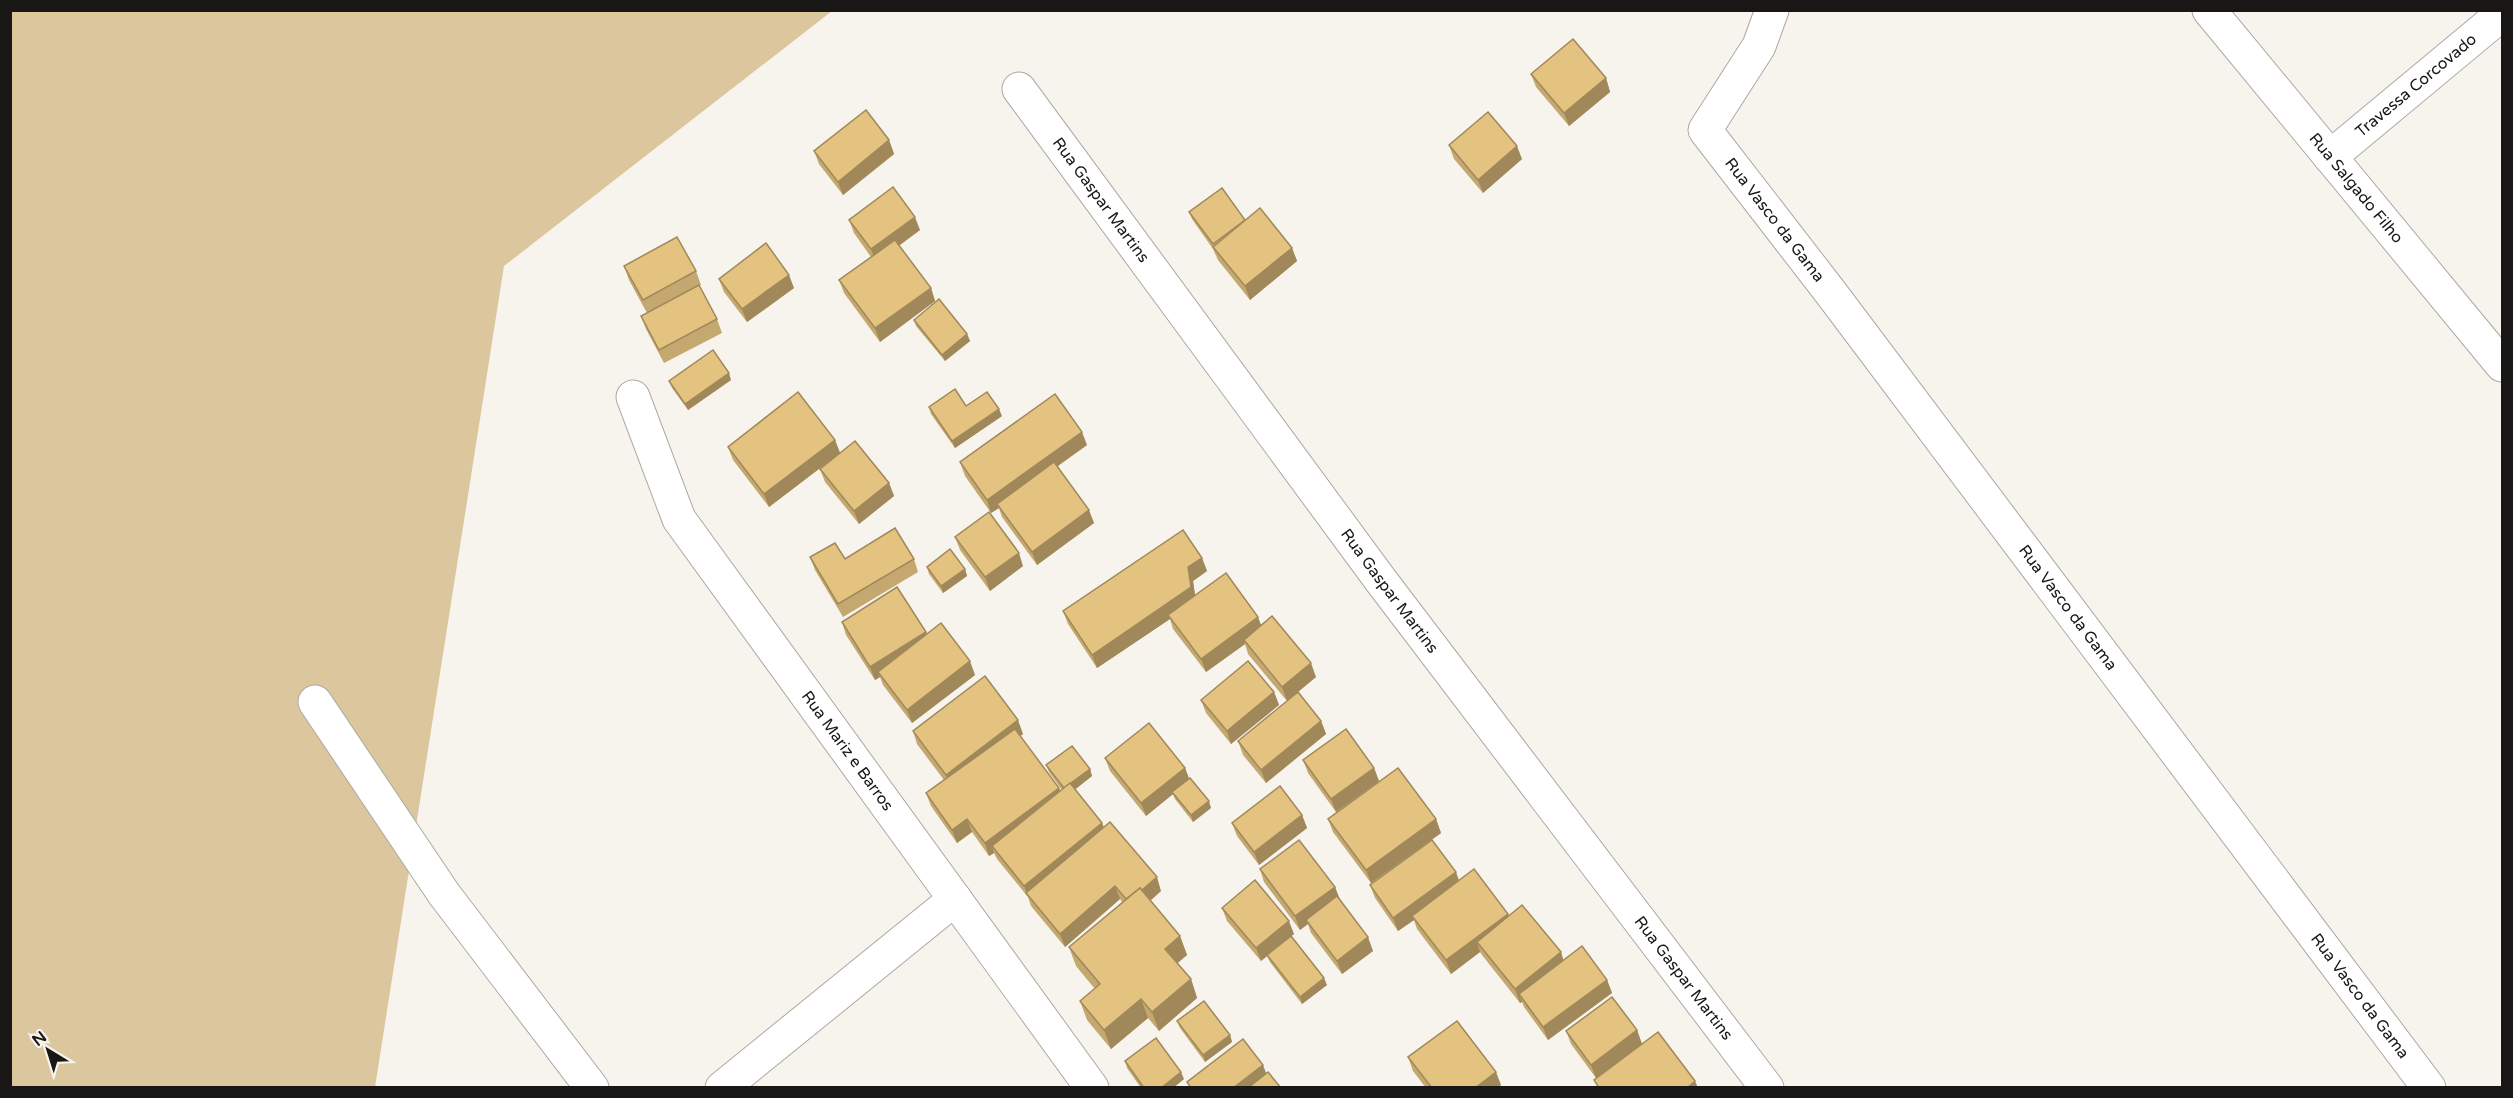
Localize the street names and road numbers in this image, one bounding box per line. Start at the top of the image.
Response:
street label: Travessa Corcovado [2351,29,2481,142]
street label: Rua Salgado Filho [2305,129,2407,247]
street label: Rua Gaspar Martins [1048,134,1154,267]
street label: Rua Vasco da Gama [1720,154,1829,286]
street label: Rua Gaspar Martins [1336,525,1443,657]
street label: Rua Vasco da Gama [2014,541,2121,674]
street label: Rua Mariz e Barros [797,687,898,815]
street label: Rua Gaspar Martins [1630,912,1737,1044]
street label: Rua Vasco da Gama [2306,929,2413,1063]

